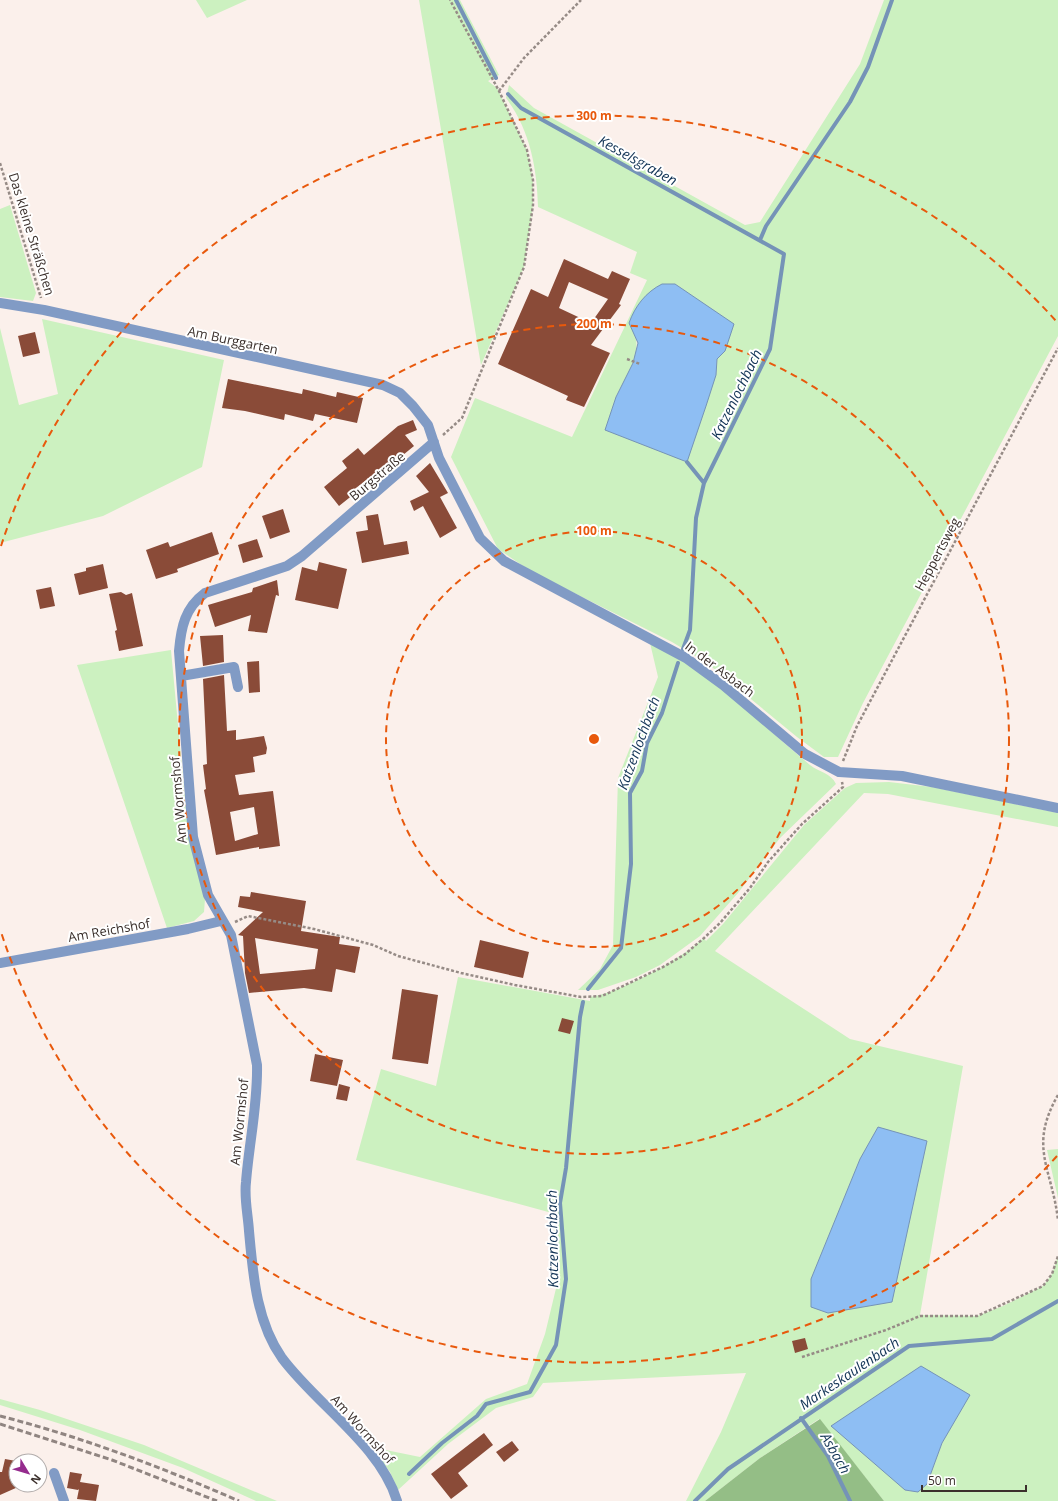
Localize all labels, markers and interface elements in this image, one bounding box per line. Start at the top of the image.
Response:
text: 300 m [576,107,612,124]
water label: Kesselsgraben [595,131,681,189]
street label: Das kleine Sträßchen [5,170,59,298]
text: 200 m [576,315,612,332]
street label: Am Burggarten [186,322,280,358]
water label: Katzenlochbach [706,346,766,442]
street label: Burgstraße [345,447,409,505]
street label: Heppertsweg [910,514,964,594]
text: 100 m [576,522,612,539]
street label: In der Asbach [682,637,758,701]
water label: Katzenlochbach [612,694,664,792]
centre of rings [587,732,601,746]
street label: Am Wormshof [165,755,191,844]
street label: Am Reichshof [67,914,152,946]
street label: Am Wormshof [225,1077,253,1166]
water label: Katzenlochbach [542,1190,562,1288]
water label: Markeskaulenbach [795,1332,903,1414]
street label: Am Wormshof [327,1391,399,1468]
water label: Asbach [816,1428,855,1477]
north arrow [8,1453,48,1493]
scale bar [922,1467,1026,1493]
text: N [28,1471,45,1488]
text: 50 m [928,1472,956,1489]

